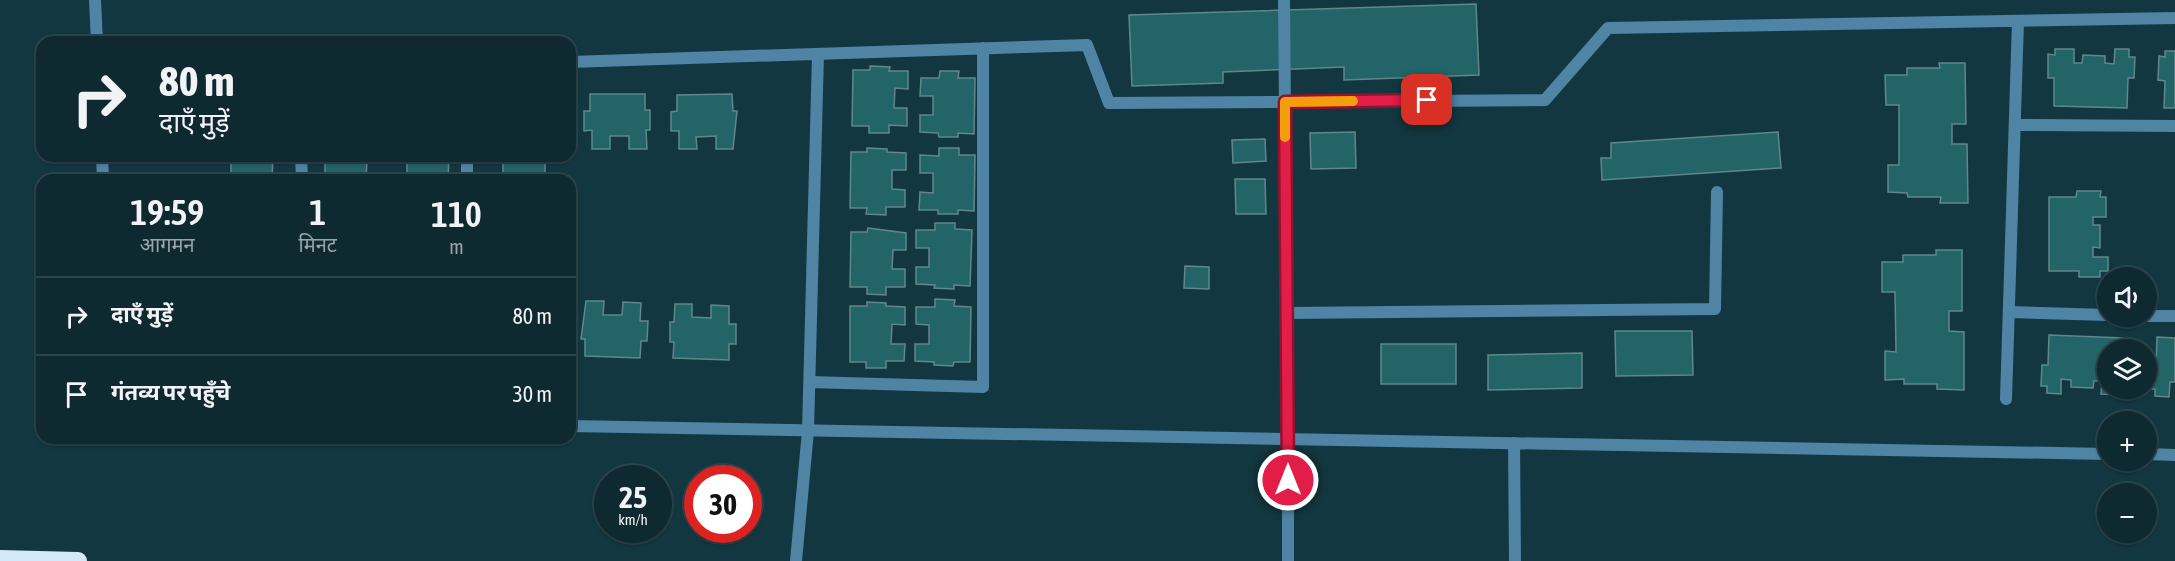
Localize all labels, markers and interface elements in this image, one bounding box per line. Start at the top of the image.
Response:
text: 80 m [159,57,234,105]
icon: right [60,60,138,138]
pin [1401,74,1452,125]
icon: arrive [1410,83,1443,116]
text: दाएँ मुड़ें [159,107,230,138]
text: 19:59 [130,191,204,233]
text: 1 [309,191,326,233]
text: 110 [431,193,482,235]
text: आगमन [140,233,195,256]
text: मिनट [299,233,337,256]
text: m [449,235,464,258]
map controls [2097,267,2157,543]
button: sound [2097,267,2157,327]
icon: right [60,300,93,333]
text: दाएँ मुड़ें [111,301,173,327]
text: 80 m [512,303,552,329]
button: layers [2097,339,2157,399]
icon: arrive [60,378,93,411]
text: गंतव्य पर पहुँचे [111,379,230,405]
text: 30 m [512,381,552,407]
button: + [2097,411,2157,471]
position arrow [1256,448,1320,512]
speed limit sign: 30 [684,465,762,543]
text: 25 [619,480,647,514]
button: − [2097,483,2157,543]
text: km/h [618,511,648,528]

